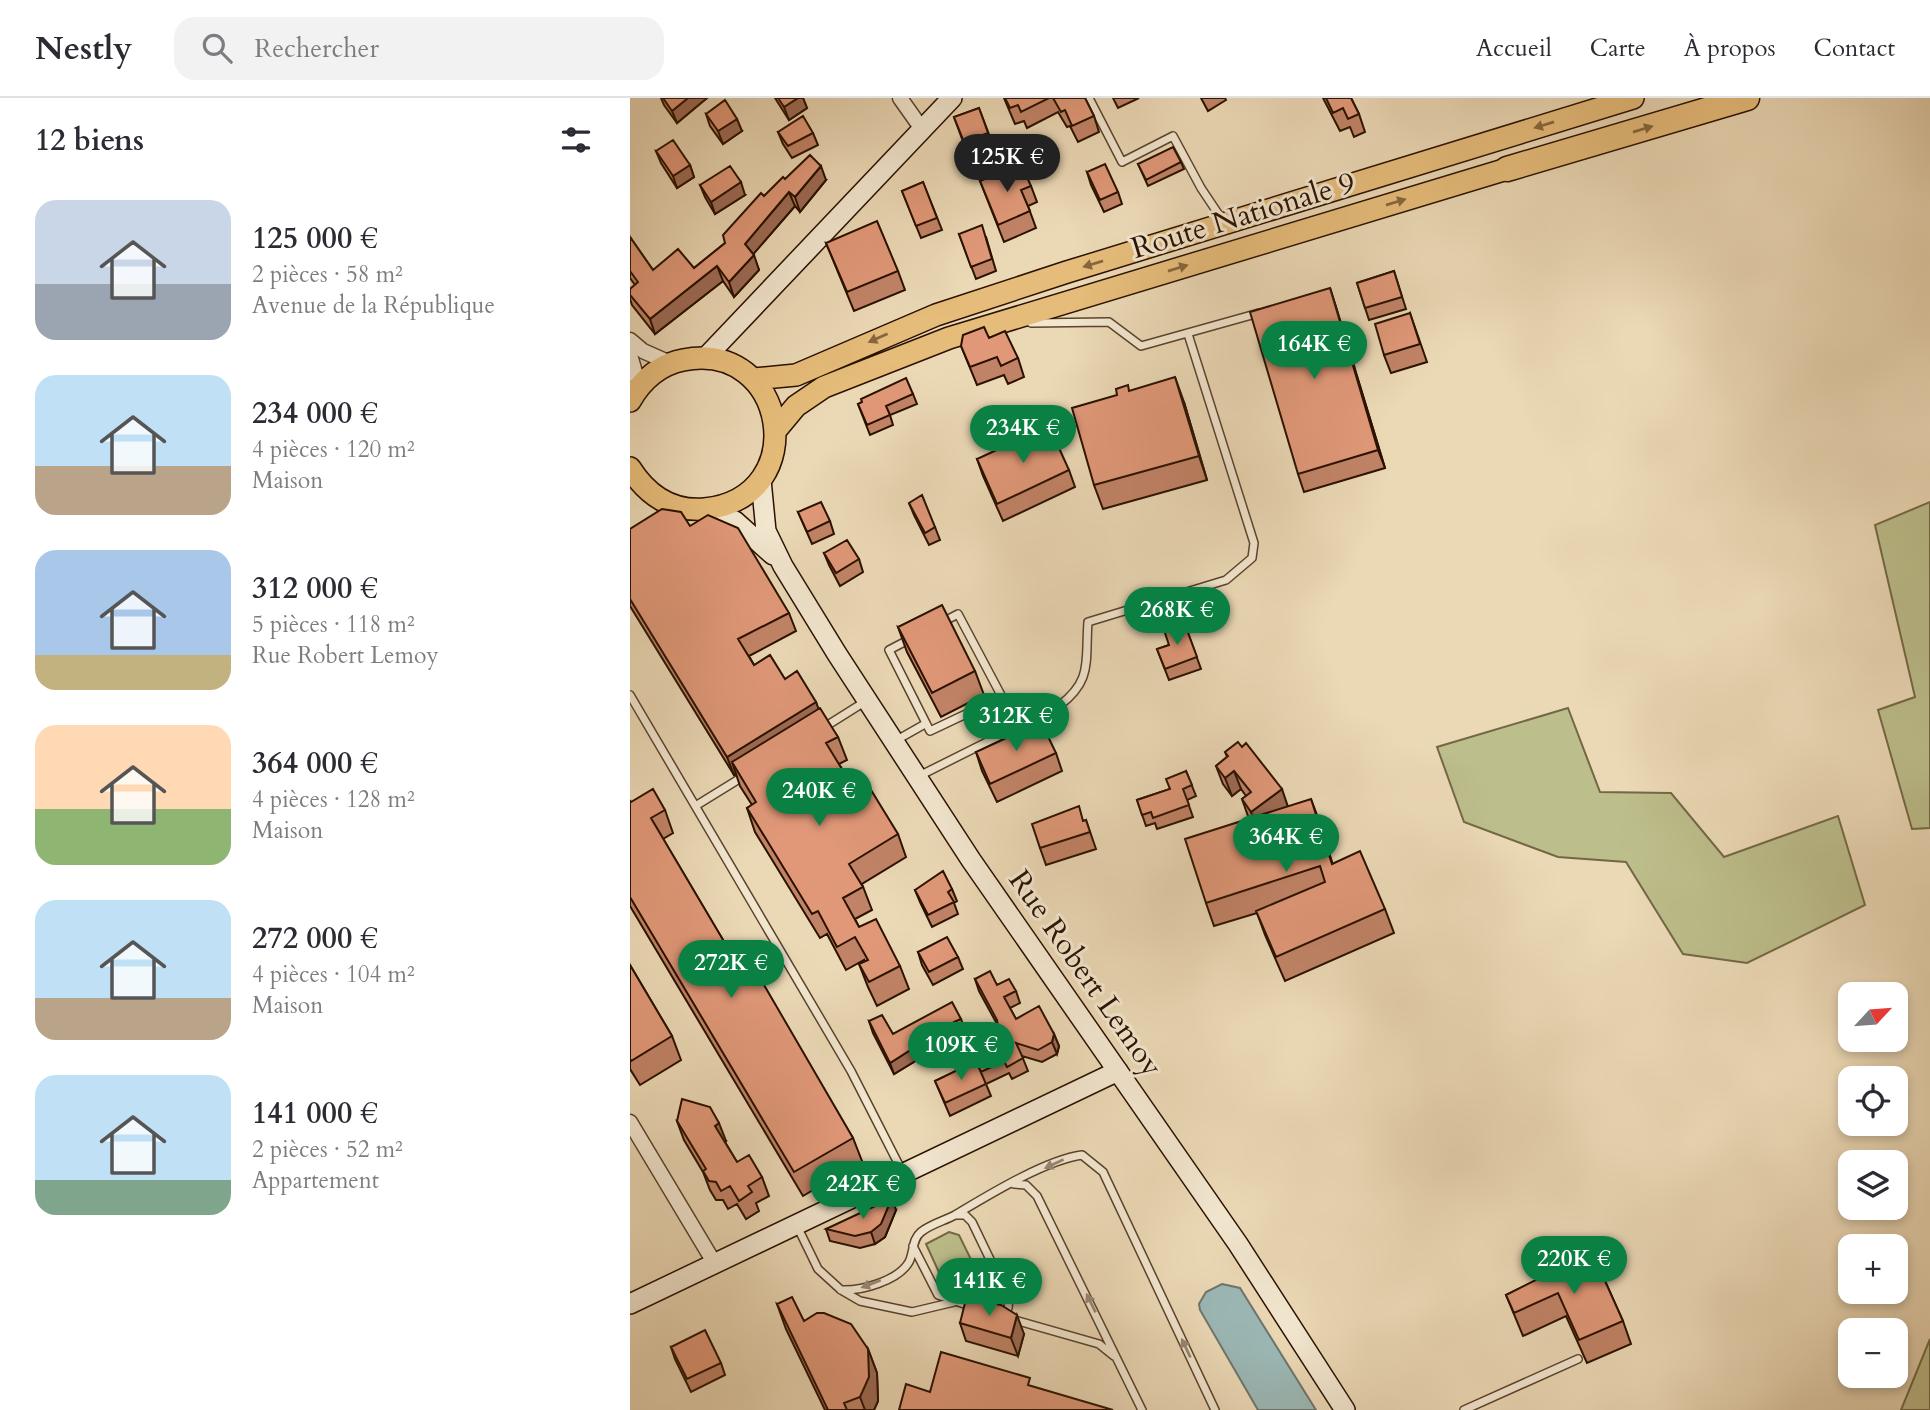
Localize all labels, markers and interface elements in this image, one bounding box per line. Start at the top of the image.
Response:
search box [174,17,664,80]
text: Nestly [35,26,132,71]
icon: search [198,29,236,67]
text: Rechercher [254,31,379,66]
text: Accueil [1476,32,1552,65]
text: Carte [1590,32,1646,65]
text: À propos [1684,32,1776,65]
text: Contact [1814,32,1895,65]
text: 12 biens [35,120,144,161]
one-way arrow [1533,120,1554,130]
icon: filters [557,121,595,159]
one-way arrow [1633,123,1654,133]
pin: 125K € [950,134,1064,194]
text: 125K € [970,141,1044,172]
street label: Route Nationale 9 [1126,162,1360,269]
one-way arrow [1386,197,1407,207]
text: 125 000 € [252,218,378,259]
icon: home [91,228,175,312]
text: 2 pièces · 58 m² [252,259,403,290]
one-way arrow [1082,259,1103,269]
one-way arrow [1168,262,1189,272]
text: Avenue de la République [252,290,495,321]
pin: 164K € [1257,322,1371,381]
text: 164K € [1277,328,1351,359]
one-way arrow [868,332,888,344]
text: 234 000 € [252,393,378,434]
icon: home [91,403,175,487]
pin: 234K € [966,406,1080,465]
text: 234K € [986,412,1060,443]
text: 4 pièces · 120 m² [252,434,415,465]
text: Maison [252,465,323,496]
text: 312 000 € [252,568,378,609]
icon: home [91,578,175,662]
pin: 268K € [1120,588,1234,647]
text: 268K € [1140,594,1214,625]
text: 5 pièces · 118 m² [252,609,415,640]
text: Rue Robert Lemoy [252,640,439,671]
pin: 312K € [959,694,1073,753]
text: 312K € [979,700,1053,731]
text: 364 000 € [252,743,378,784]
icon: home [91,753,175,837]
pin: 240K € [762,768,876,828]
text: 240K € [782,775,856,806]
text: 4 pièces · 128 m² [252,784,415,815]
pin: 364K € [1229,814,1343,874]
text: Maison [252,815,323,846]
text: 364K € [1249,821,1323,852]
street label: Rue Robert Lemoy [999,862,1172,1085]
text: 272 000 € [252,918,378,959]
icon: home [91,928,175,1012]
pin: 272K € [674,940,788,1000]
text: 272K € [694,947,768,978]
text: 4 pièces · 104 m² [252,959,415,990]
north arrow [1838,982,1908,1052]
map controls [1838,982,1908,1388]
text: Maison [252,990,323,1021]
pin: 109K € [904,1023,1018,1082]
text: 109K € [924,1029,998,1060]
button: locate [1838,1066,1908,1136]
text: 141 000 € [252,1093,378,1134]
icon: home [91,1103,175,1187]
text: 2 pièces · 52 m² [252,1134,403,1165]
button: layers [1838,1150,1908,1220]
one-way arrow [1044,1158,1064,1170]
pin: 242K € [806,1162,920,1221]
text: Appartement [252,1165,379,1196]
text: 242K € [826,1168,900,1199]
button: + [1838,1234,1908,1304]
pin: 220K € [1517,1236,1631,1296]
text: 220K € [1537,1243,1611,1274]
pin: 141K € [932,1258,1046,1318]
text: 141K € [952,1265,1026,1296]
one-way arrow [861,1279,882,1290]
one-way arrow [1085,1293,1096,1313]
button: − [1838,1318,1908,1388]
one-way arrow [1181,1338,1192,1358]

